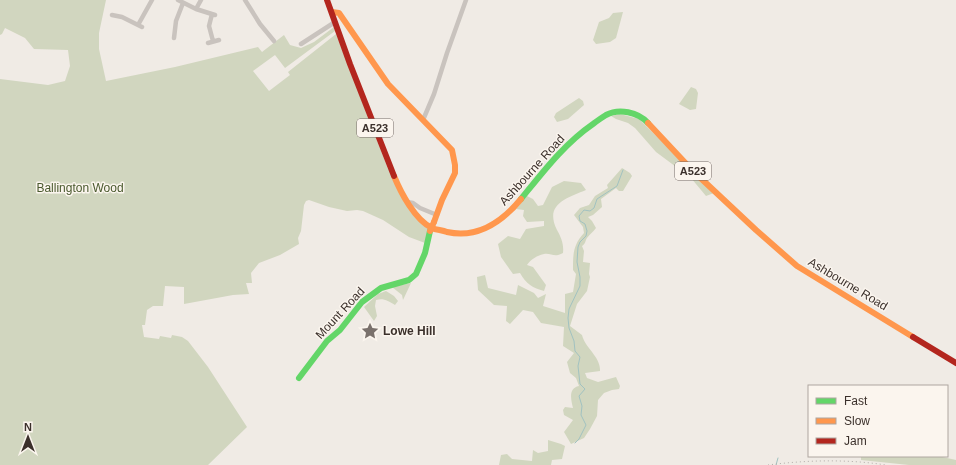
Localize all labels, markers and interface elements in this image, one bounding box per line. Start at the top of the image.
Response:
road number: A523 [357,119,393,137]
street label: Ashbourne Road [497,132,567,208]
road number: A523 [675,162,711,180]
park label: Ballington Wood [36,181,124,195]
street label: Ashbourne Road [806,255,890,313]
street label: Mount Road [313,284,367,342]
place icon: Lowe Hill [360,321,380,341]
place label: Lowe Hill [383,324,436,338]
legend [808,385,948,457]
text: Fast [844,394,868,408]
text: Slow [844,414,870,428]
north arrow [8,417,48,457]
text: N [24,421,32,433]
text: Jam [844,434,867,448]

